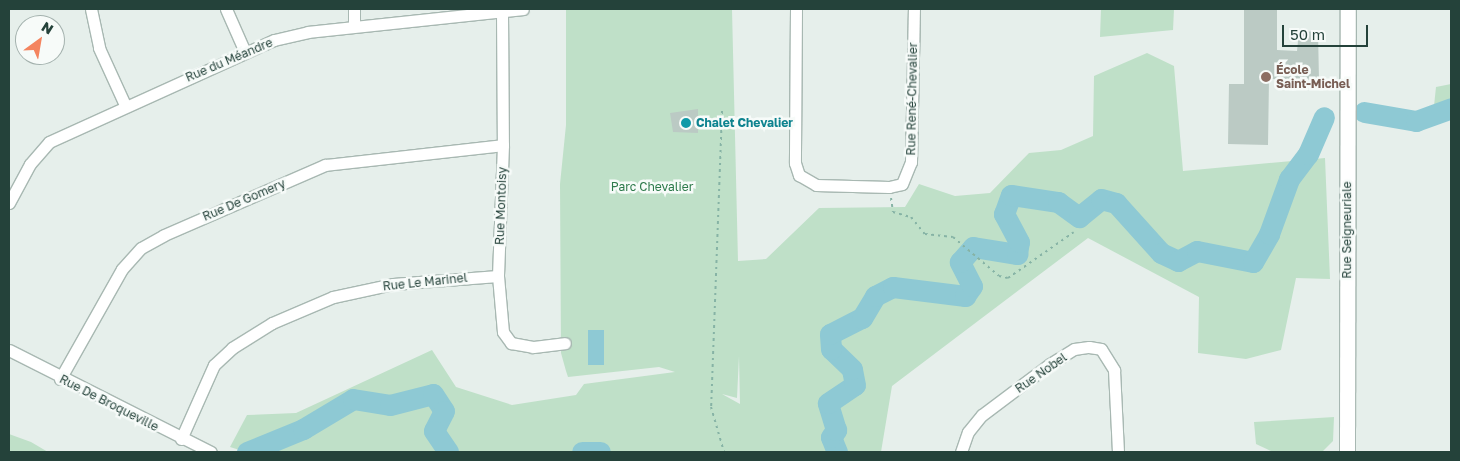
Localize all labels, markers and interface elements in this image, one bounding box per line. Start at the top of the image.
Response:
north arrow [15,15,65,65]
scale bar [1285,15,1371,47]
text: N [39,18,57,38]
text: 50 m [1290,25,1325,43]
street label: Rue du Méandre [183,35,275,85]
street label: Rue René-Chevalier [904,42,920,156]
place label: École Saint-Michel [1276,63,1350,91]
marker: École Saint-Michel [1260,71,1272,83]
place label: Chalet Chevalier [696,116,793,130]
marker: Chalet Chevalier [680,117,692,129]
street label: Rue Montoisy [492,167,510,245]
street label: Rue De Gomery [200,176,288,224]
park label: Parc Chevalier [611,180,693,194]
street label: Rue Seigneuriale [1340,181,1354,279]
street label: Rue Le Marinel [382,270,468,294]
street label: Rue Nobel [1012,350,1070,396]
street label: Rue De Broqueville [57,372,161,434]

